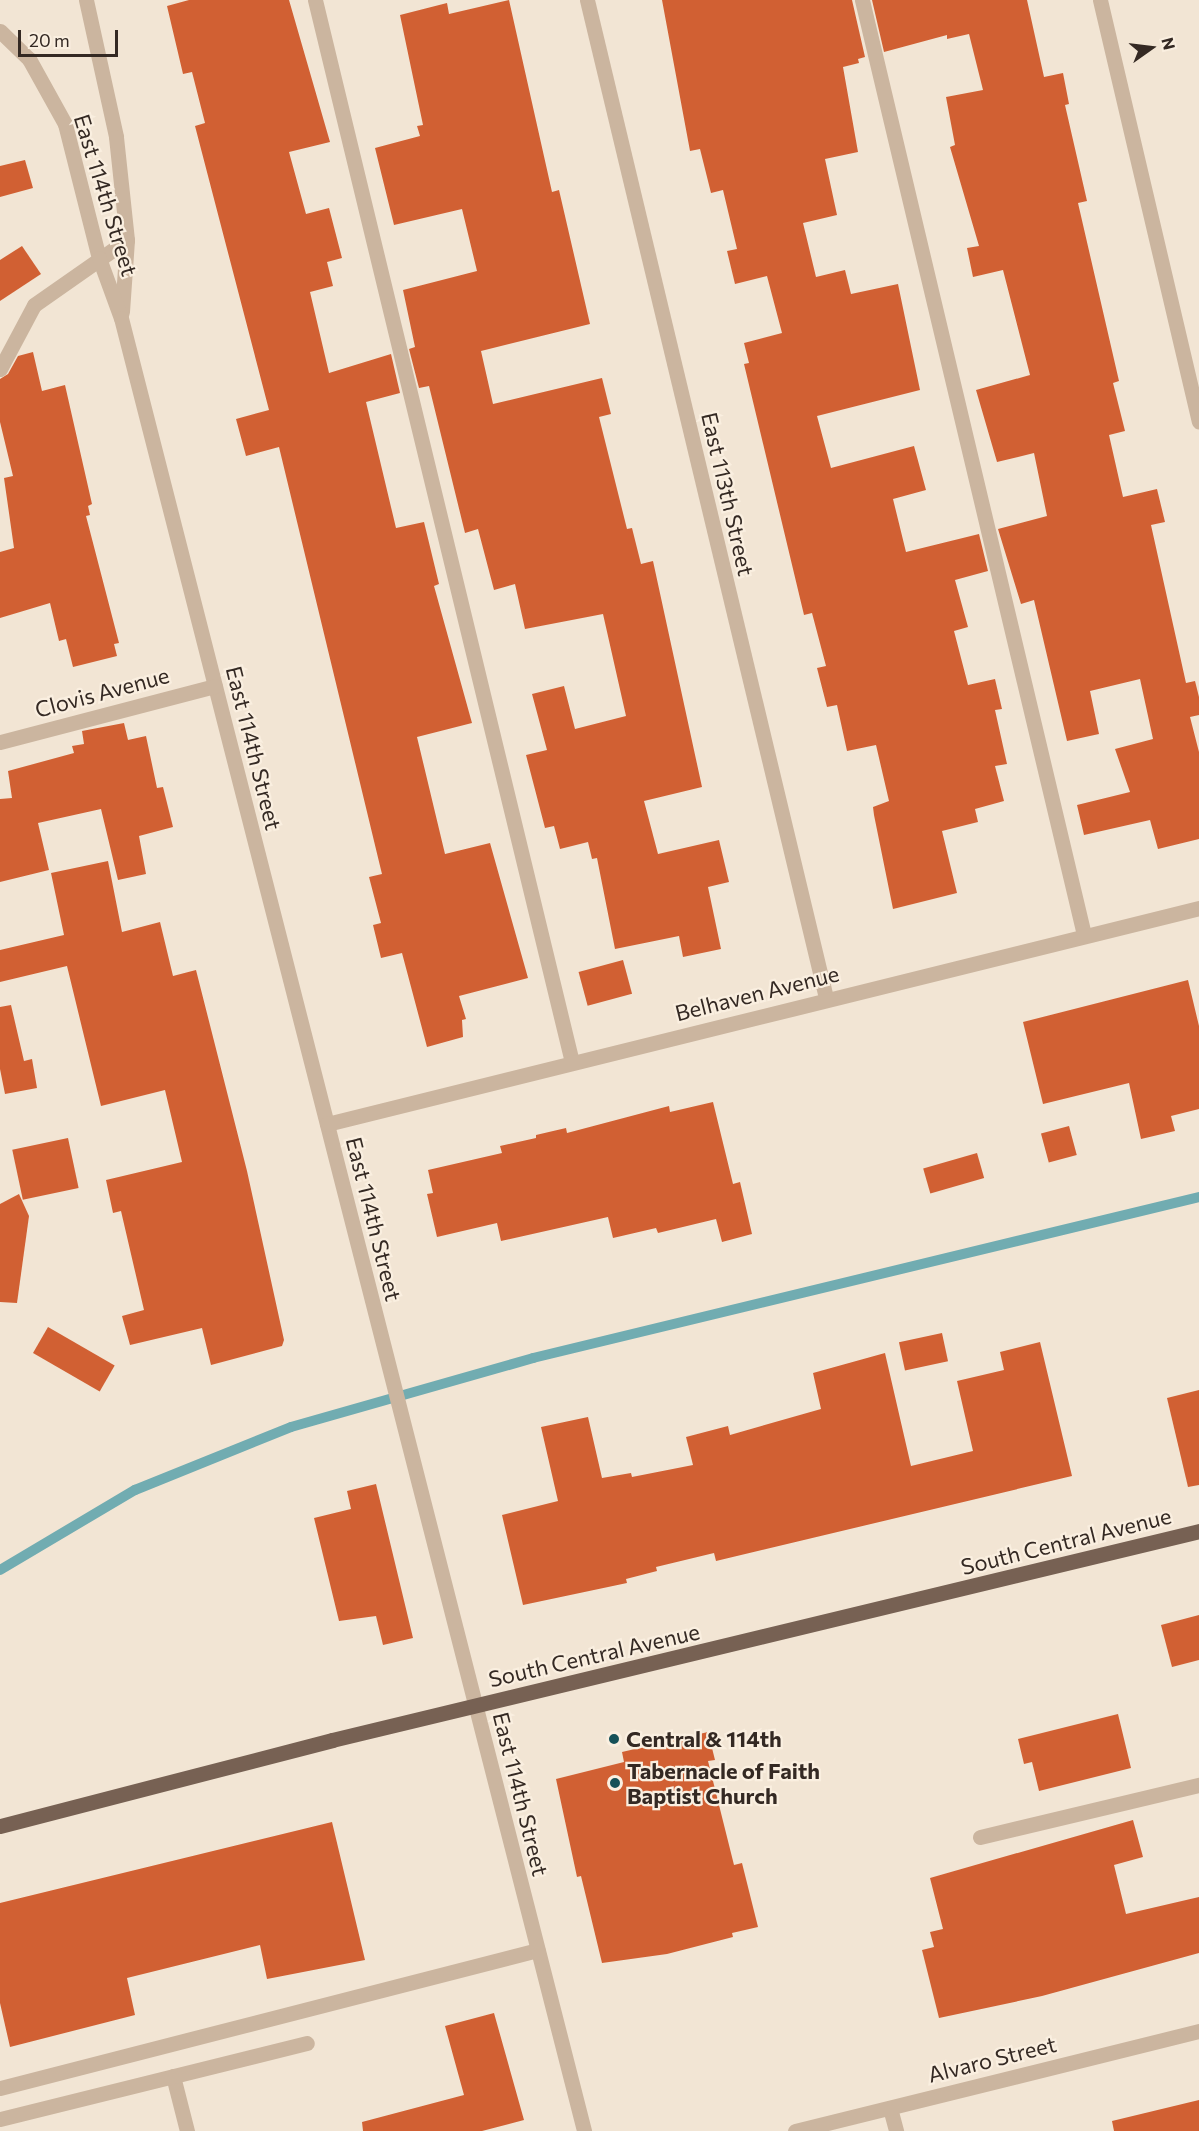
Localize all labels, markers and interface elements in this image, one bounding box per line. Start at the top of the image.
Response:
scale bar [21,18,122,56]
north arrow [1121,18,1181,78]
text: 20 m [29,29,70,51]
text: N [1158,35,1180,52]
street label: East 114th Street [69,111,143,279]
street label: East 113th Street [696,410,760,578]
street label: Clovis Avenue [32,661,172,723]
street label: East 114th Street [221,663,287,833]
street label: Belhaven Avenue [672,960,842,1026]
street label: East 114th Street [341,1134,407,1304]
street label: South Central Avenue [958,1502,1174,1580]
street label: South Central Avenue [486,1618,702,1692]
street label: East 114th Street [488,1709,554,1879]
place label: Central & 114th [626,1726,782,1752]
marker: Central & 114th [607,1732,621,1746]
place label: Tabernacle of Faith Baptist Church [627,1757,820,1808]
marker: Tabernacle of Faith Baptist Church [608,1776,622,1790]
street label: Alvaro Street [925,2030,1059,2088]

